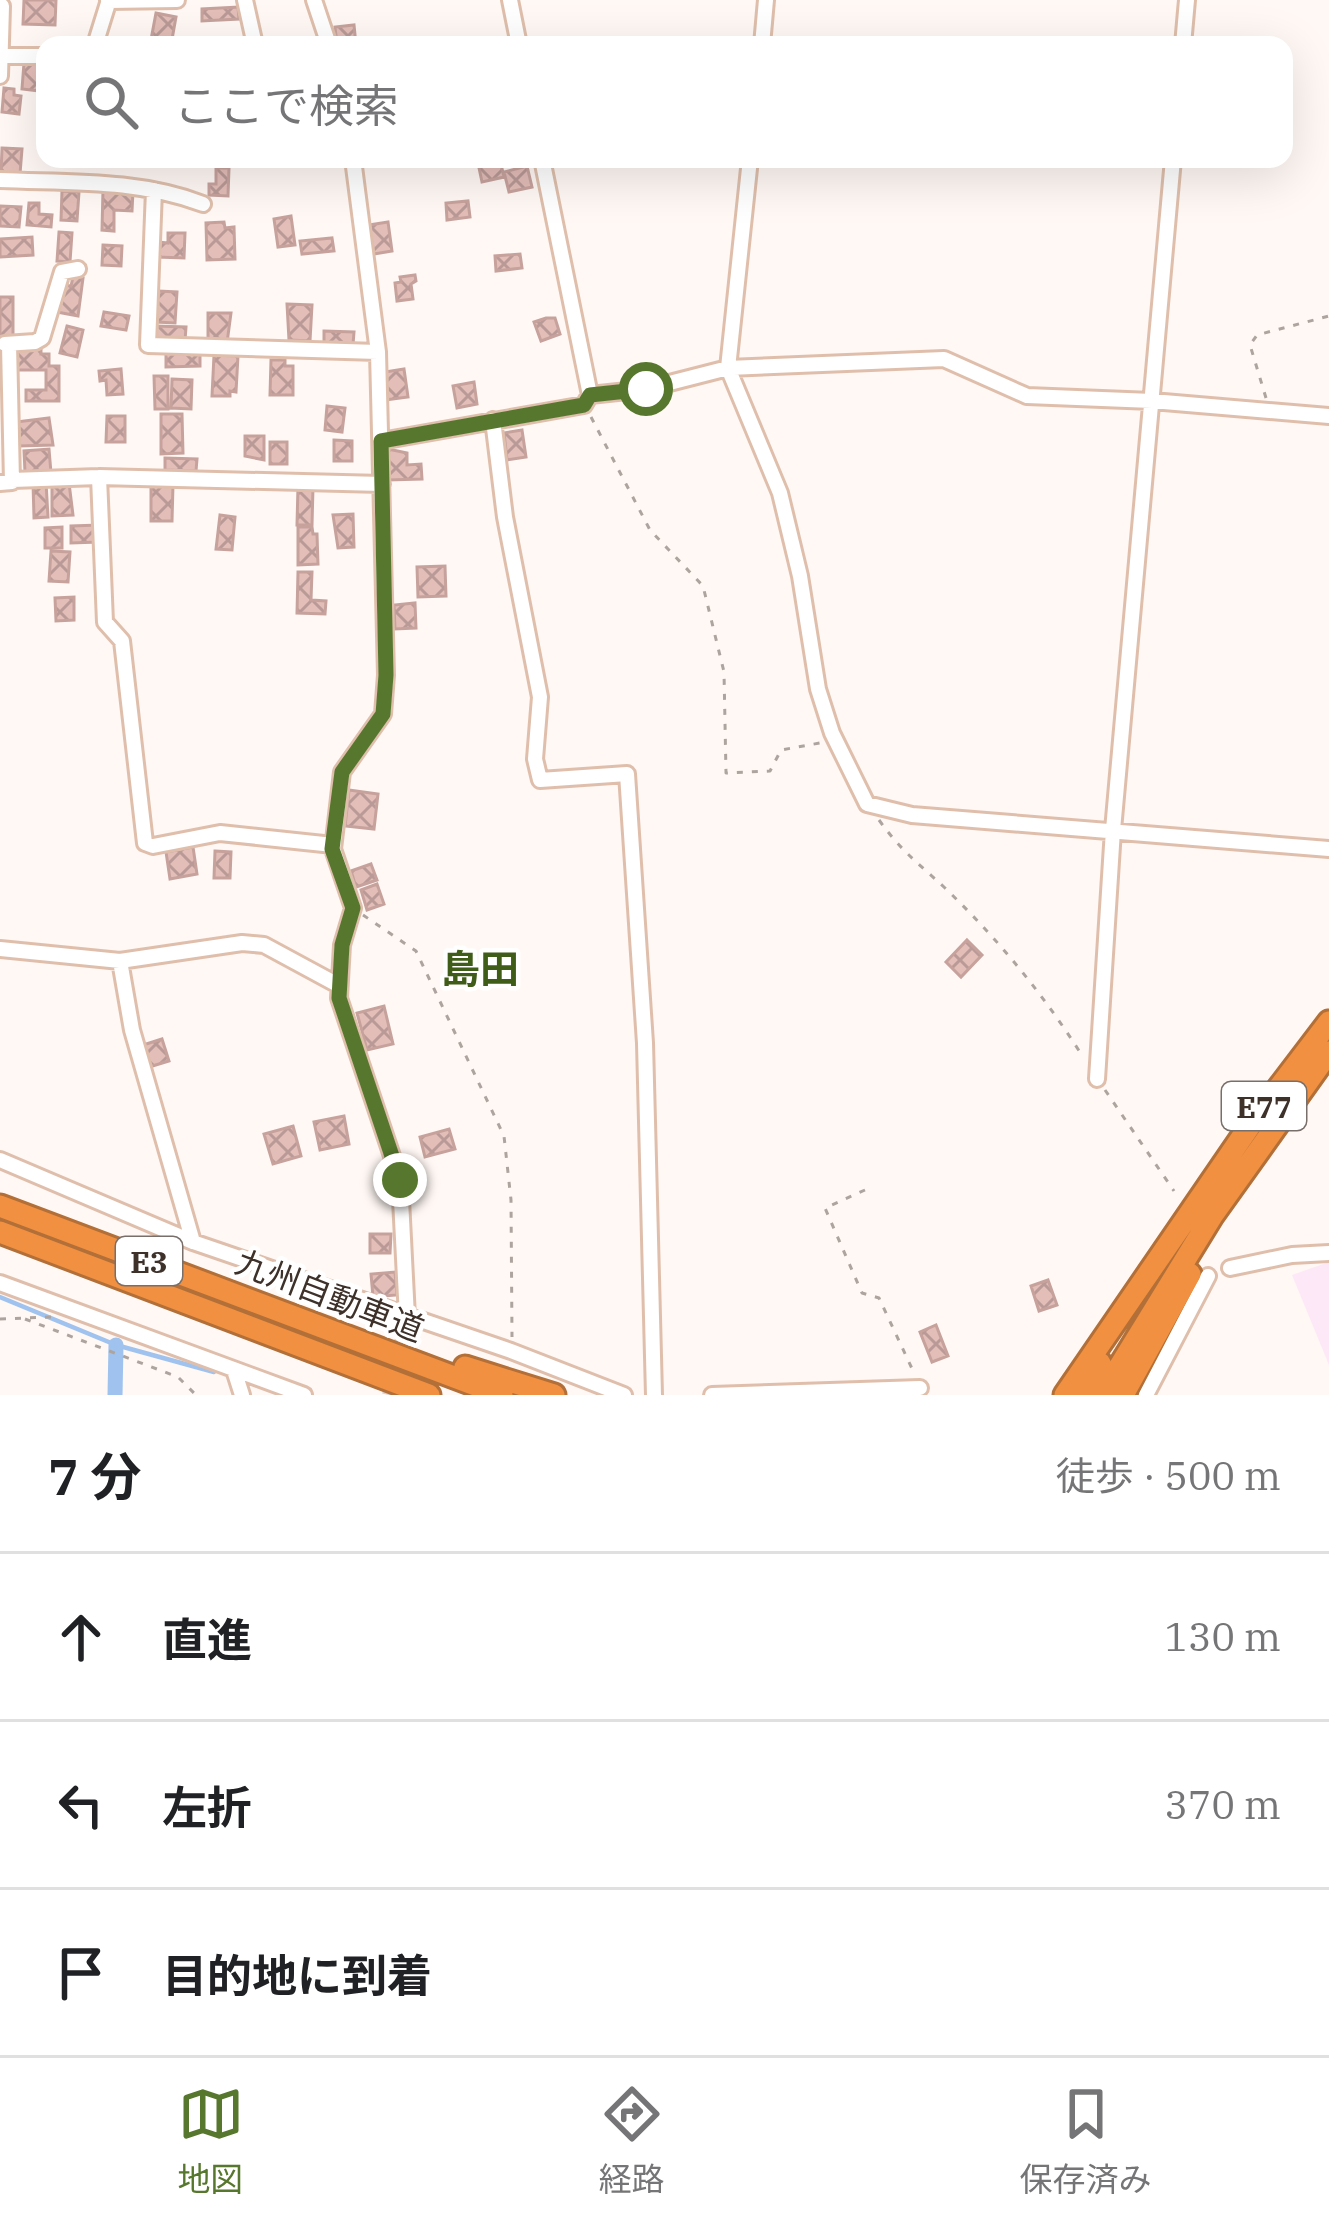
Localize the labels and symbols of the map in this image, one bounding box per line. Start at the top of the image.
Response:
route start [619,362,673,416]
district label: 島田 [441,943,519,994]
road number: E77 [1222,1082,1306,1130]
route end [373,1153,427,1207]
road number: E3 [116,1237,182,1285]
street label: 九州自動車道 [230,1239,430,1351]

